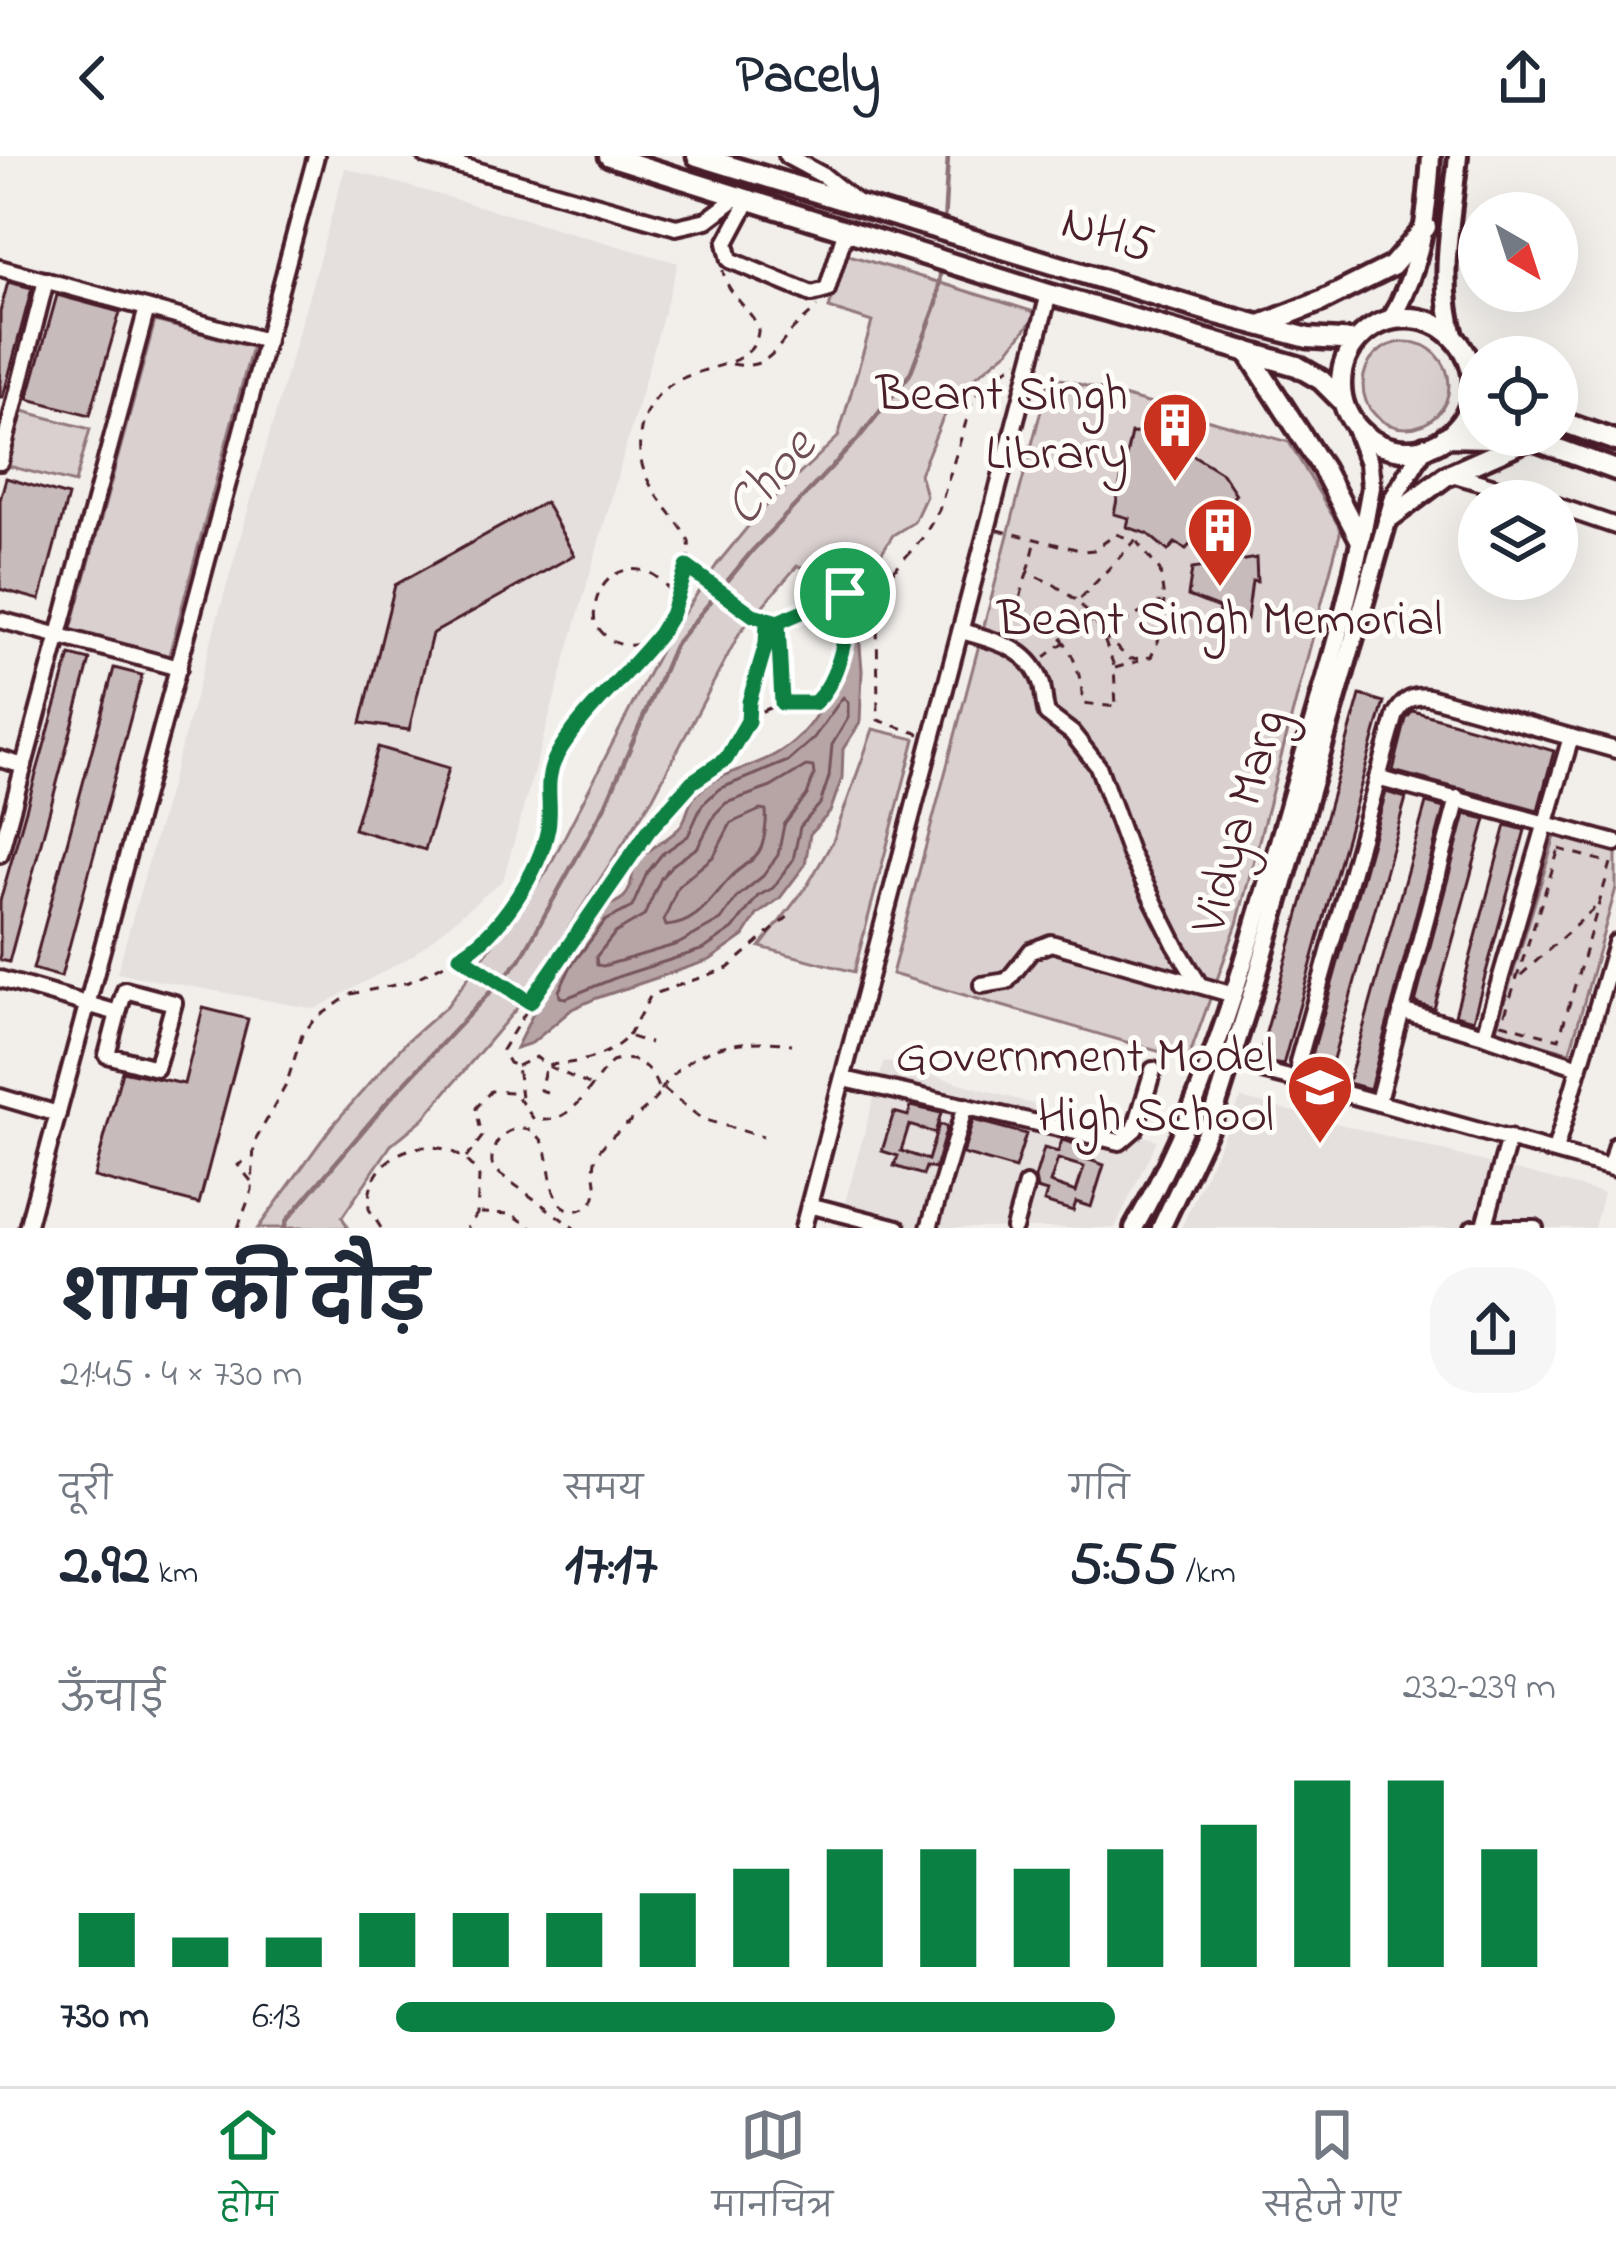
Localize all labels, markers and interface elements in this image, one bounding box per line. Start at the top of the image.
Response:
text: Pacely [736,39,880,117]
icon: back [60,45,126,111]
icon: share [1490,45,1556,111]
street label: NH5 [1051,187,1163,285]
north arrow [1458,192,1578,312]
map controls [1458,192,1578,600]
button: locate [1458,336,1578,456]
place label: Beant Singh Library [874,359,1128,493]
building icon: Beant Singh Library [1140,390,1210,484]
water label: Choe [707,411,839,545]
button: layers [1458,480,1578,600]
building icon: Beant Singh Memorial [1185,495,1255,589]
pin [794,542,896,644]
icon: arrive [812,560,878,626]
place label: Beant Singh Memorial [995,584,1443,659]
street label: Vidya Marg [1173,701,1309,944]
place label: Government Model High School [895,1021,1274,1155]
school or university icon: Government Model High School [1285,1052,1355,1146]
text: शाम की दौड़ [60,1254,427,1350]
button: share [1430,1267,1556,1393]
text: 21:45 · 4 × 730 m [60,1347,303,1404]
text: दूरी [60,1467,112,1515]
text: समय [565,1467,643,1515]
text: गति [1069,1467,1129,1515]
text: 2.92 [60,1524,150,1611]
text: 17:17 [565,1524,657,1611]
text: 5:55 [1069,1524,1177,1611]
text: km [150,1550,198,1598]
text: /km [1177,1550,1236,1598]
text: 232–239 m [1403,1660,1556,1717]
text: ऊँचाई [60,1672,165,1729]
text: 730 m [60,1989,149,2046]
text: 6:13 [252,1989,301,2046]
tab: होम [215,2102,281,2241]
tab: मानचित्र [712,2102,833,2241]
tab: सहेजे गए [1264,2102,1401,2241]

